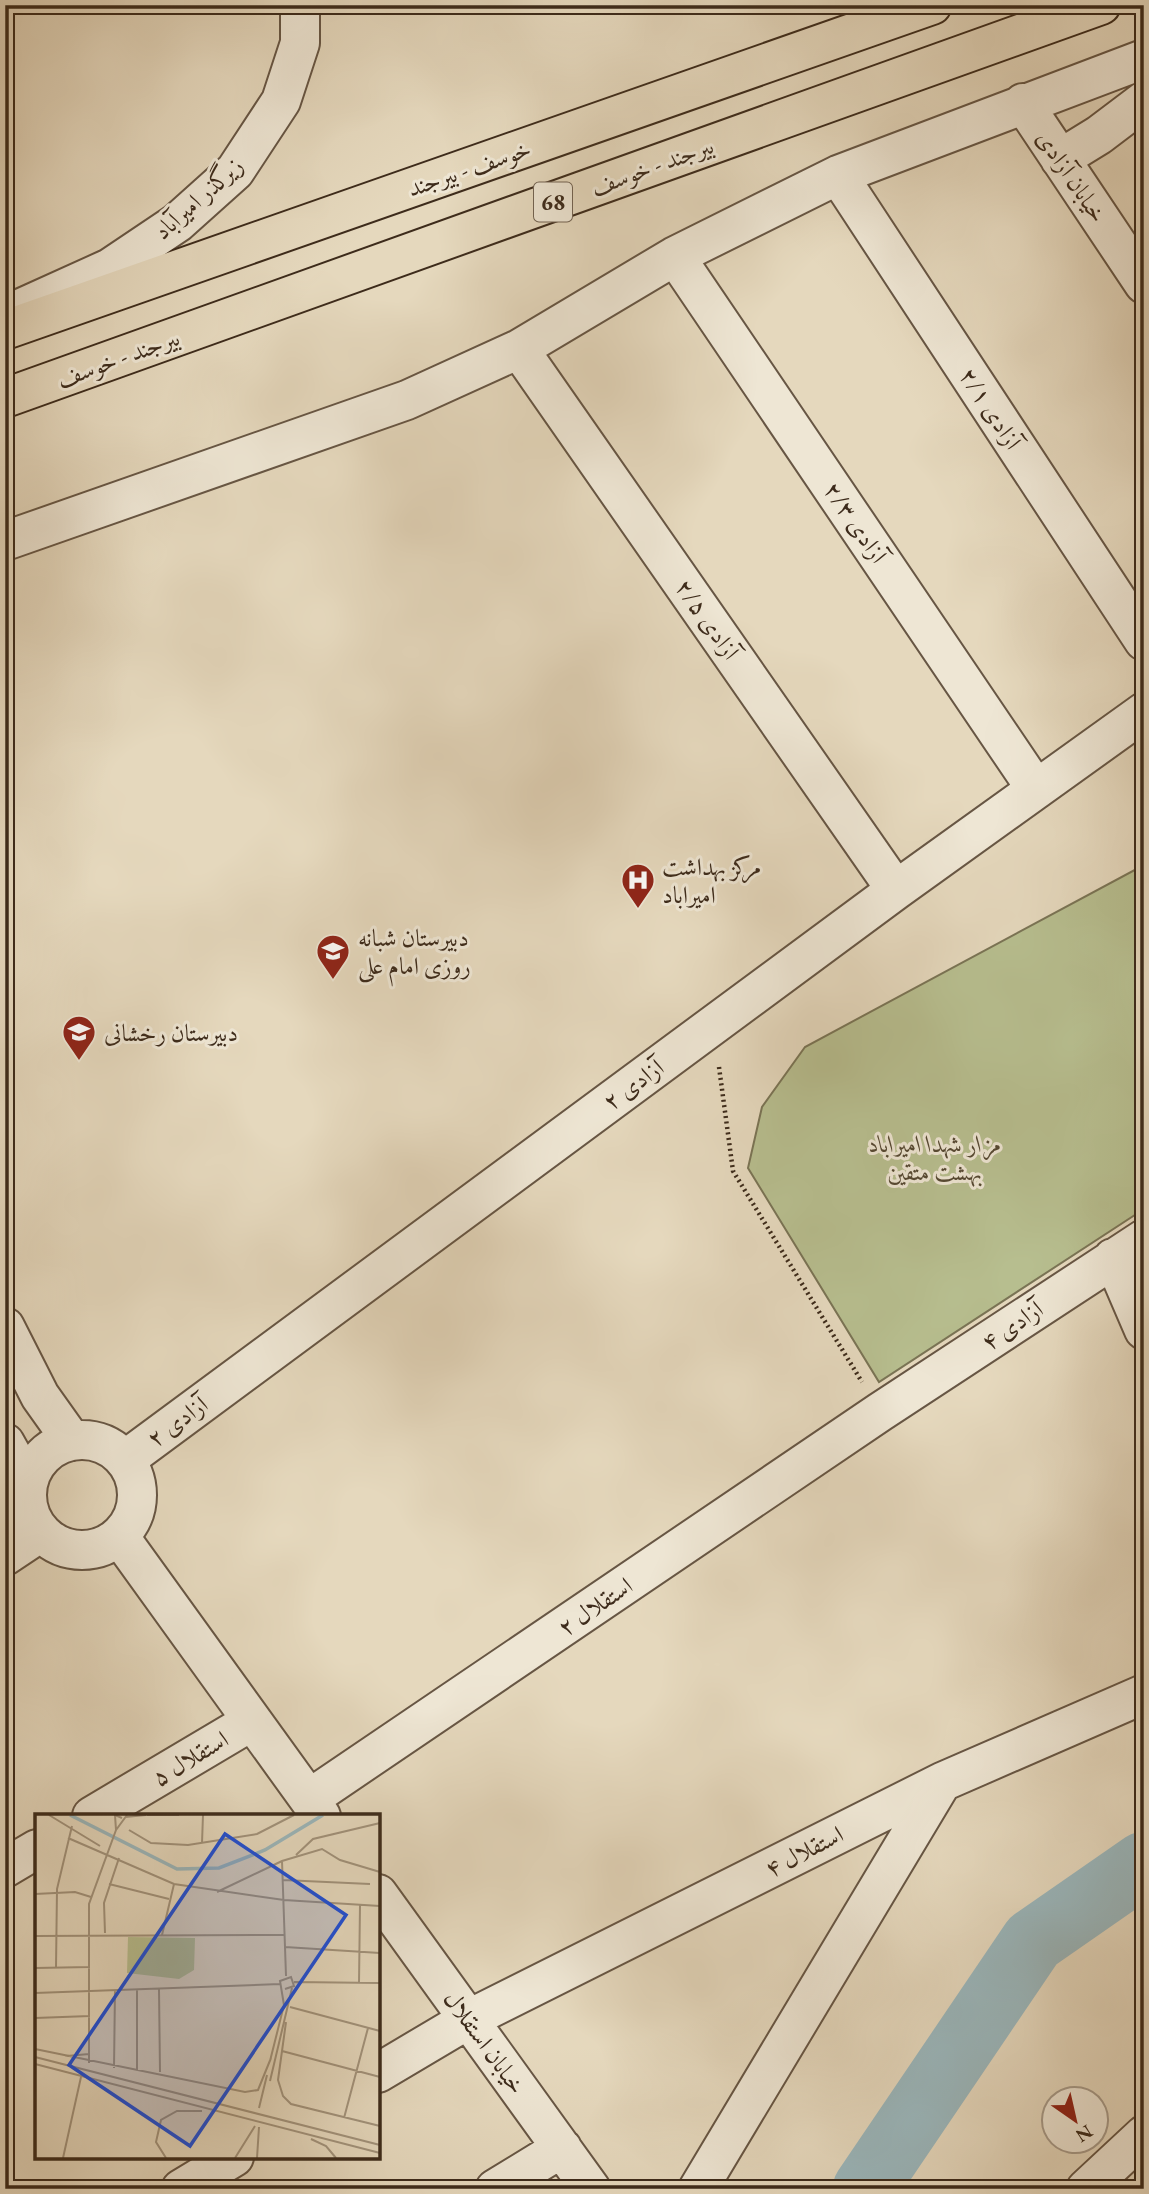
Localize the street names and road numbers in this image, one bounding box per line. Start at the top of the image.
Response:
street label: خیابان آزادی [1030,124,1114,228]
street label: بیرجند - خوسف [586,129,718,203]
street label: خوسف - بیرجند [403,132,535,204]
street label: زیرگذر امیرآباد [146,149,249,246]
road number: 68 [534,182,572,222]
street label: بیرجند - خوسف [52,321,184,395]
street label: آزادی ۲/۱ [953,361,1030,457]
street label: آزادی ۲/۳ [818,475,896,571]
street label: آزادی ۲/۵ [669,573,749,668]
street label: آزادی ۲ [596,1050,672,1117]
street label: آزادی ۴ [975,1292,1051,1357]
street label: آزادی ۲ [140,1387,216,1454]
street label: استقلال ۲ [552,1570,638,1642]
street label: استقلال ۵ [146,1723,234,1793]
street label: استقلال ۴ [760,1818,848,1884]
street label: خیابان استقلال [437,1984,533,2100]

